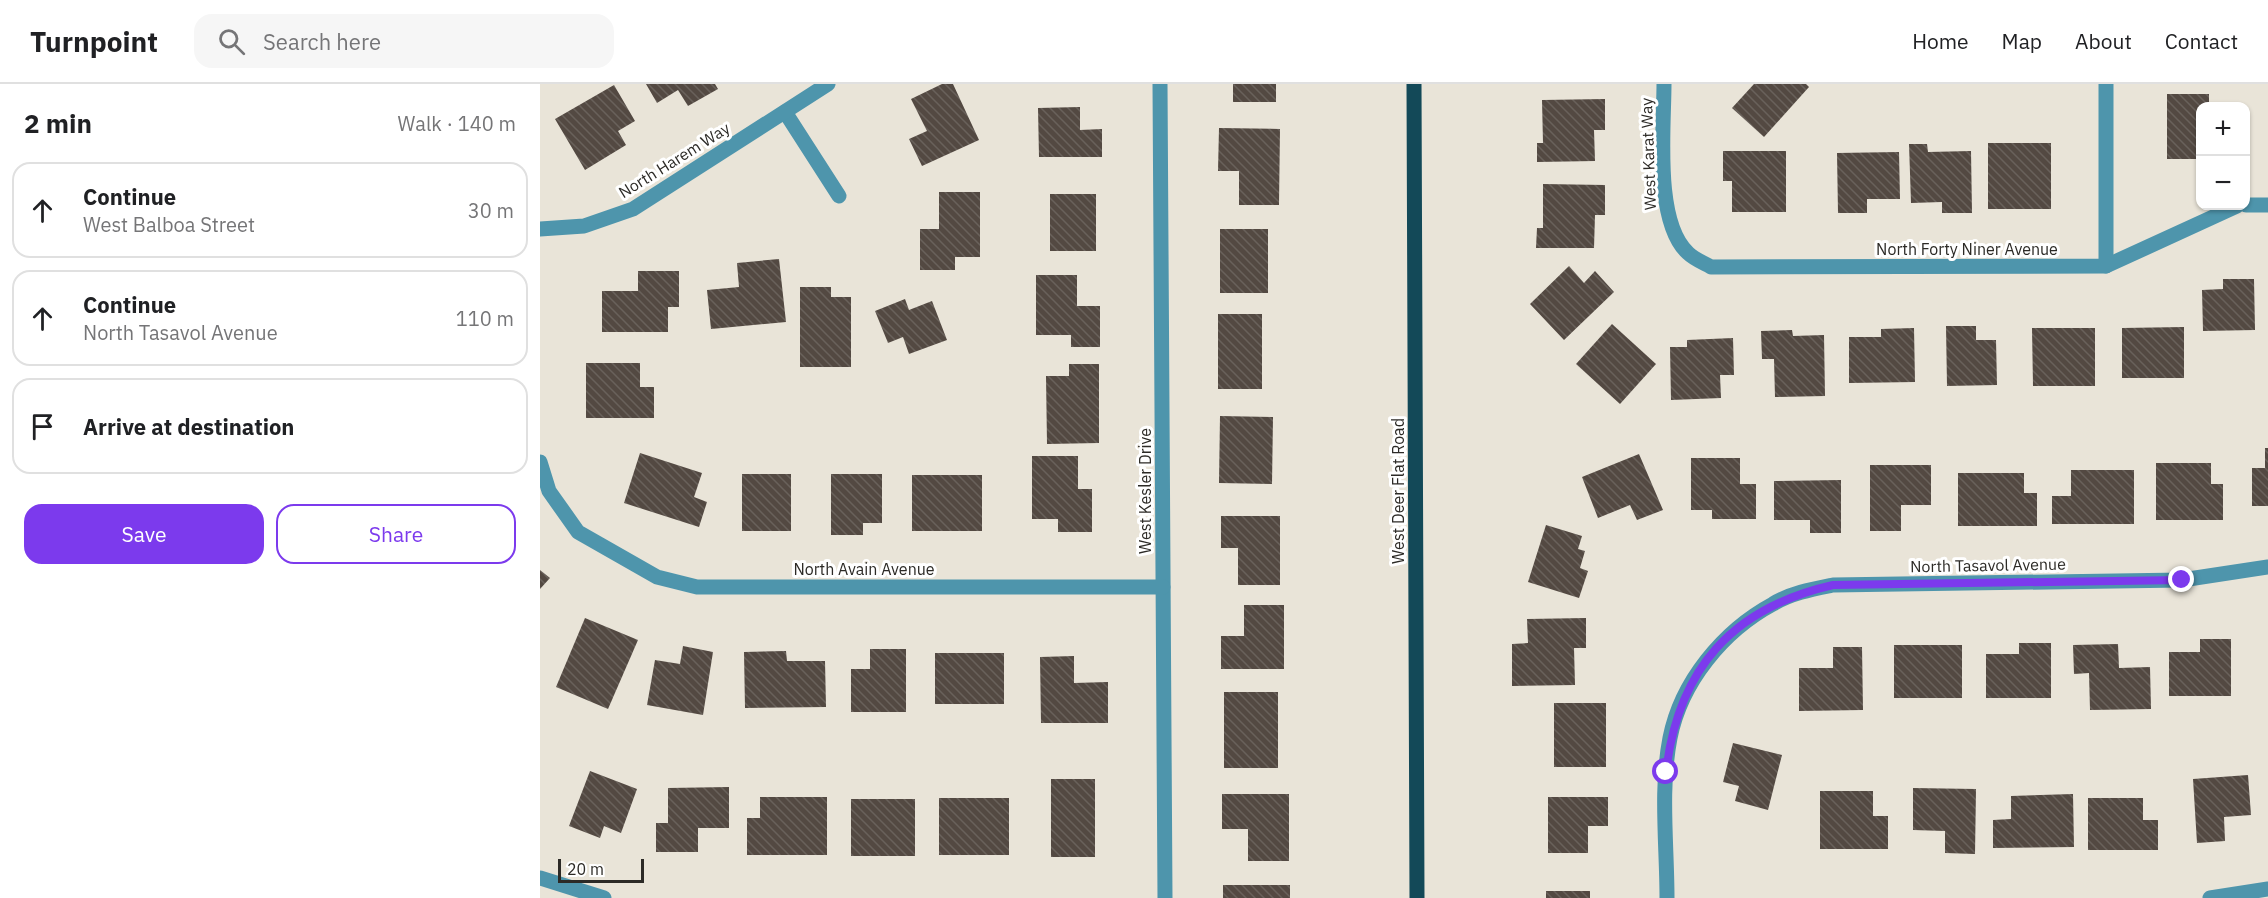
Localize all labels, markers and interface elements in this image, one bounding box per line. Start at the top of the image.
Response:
search box [194,14,614,68]
text: Turnpoint [30,23,158,60]
icon: search [215,25,248,58]
text: Search here [263,27,381,56]
text: Home [1912,27,1969,55]
text: Map [2002,27,2042,55]
text: About [2075,27,2132,55]
text: Contact [2165,27,2238,55]
street label: West Karat Way [1636,97,1660,211]
map controls [2196,102,2250,210]
button: + [2196,102,2250,156]
text: 2 min [24,106,92,140]
text: Walk · 140 m [398,110,516,137]
street label: North Harem Way [615,118,733,202]
button: − [2196,156,2250,210]
text: Continue [83,182,176,211]
icon: ahead [26,194,59,227]
text: 30 m [468,197,514,224]
text: West Balboa Street [83,211,255,238]
street label: North Forty Niner Avenue [1876,239,2058,259]
text: Continue [83,290,176,319]
icon: ahead [26,302,59,335]
text: 110 m [456,305,514,332]
text: North Tasavol Avenue [83,319,278,346]
icon: arrive [26,410,59,443]
text: Arrive at destination [83,412,294,441]
street label: West Deer Flat Road [1388,418,1408,564]
street label: West Kesler Drive [1135,428,1155,554]
button: Save [24,504,264,564]
button: Share [276,504,516,564]
street label: North Tasavol Avenue [1910,554,2066,576]
street label: North Avain Avenue [793,559,935,579]
route end [2168,566,2194,592]
route start [1652,758,1678,784]
scale bar [558,856,644,884]
text: 20 m [567,859,604,879]

